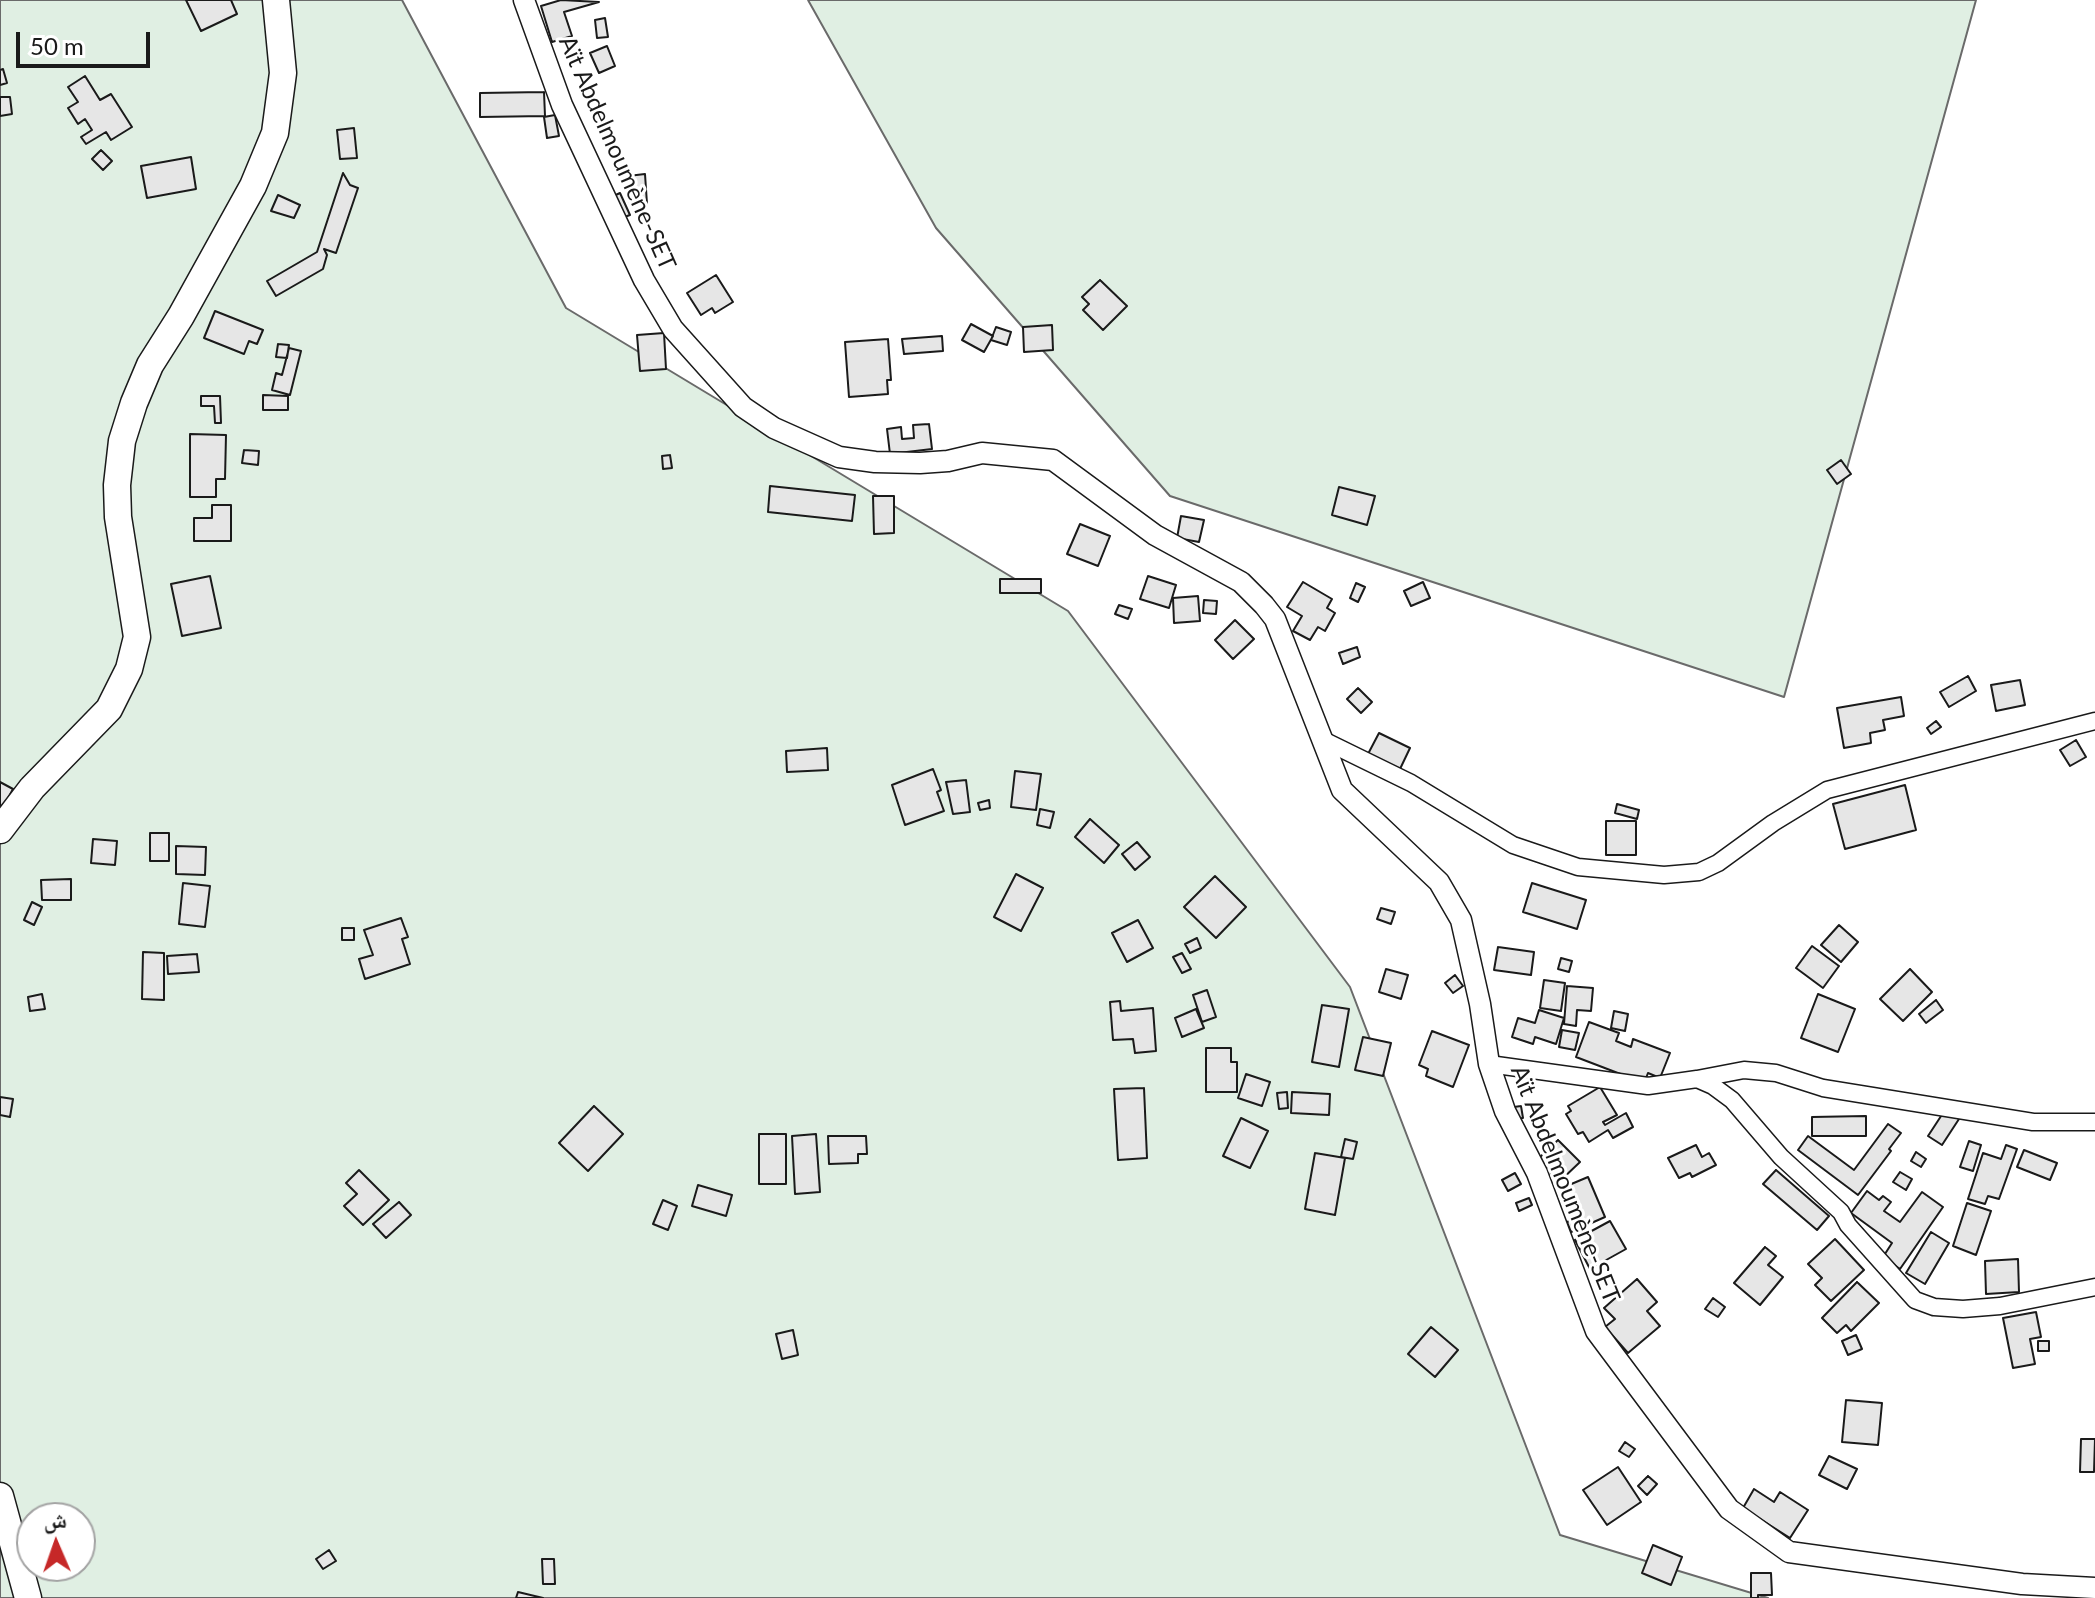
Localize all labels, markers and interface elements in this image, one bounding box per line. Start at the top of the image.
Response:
scale bar [20,16,154,66]
text: 50 m [30,31,84,60]
street label: Aït Abdelmoumène-SET [552,31,682,275]
street label: Aït Abdelmoumène-SET [1504,1061,1626,1307]
north arrow [16,1502,96,1582]
text: ش [43,1506,67,1533]

